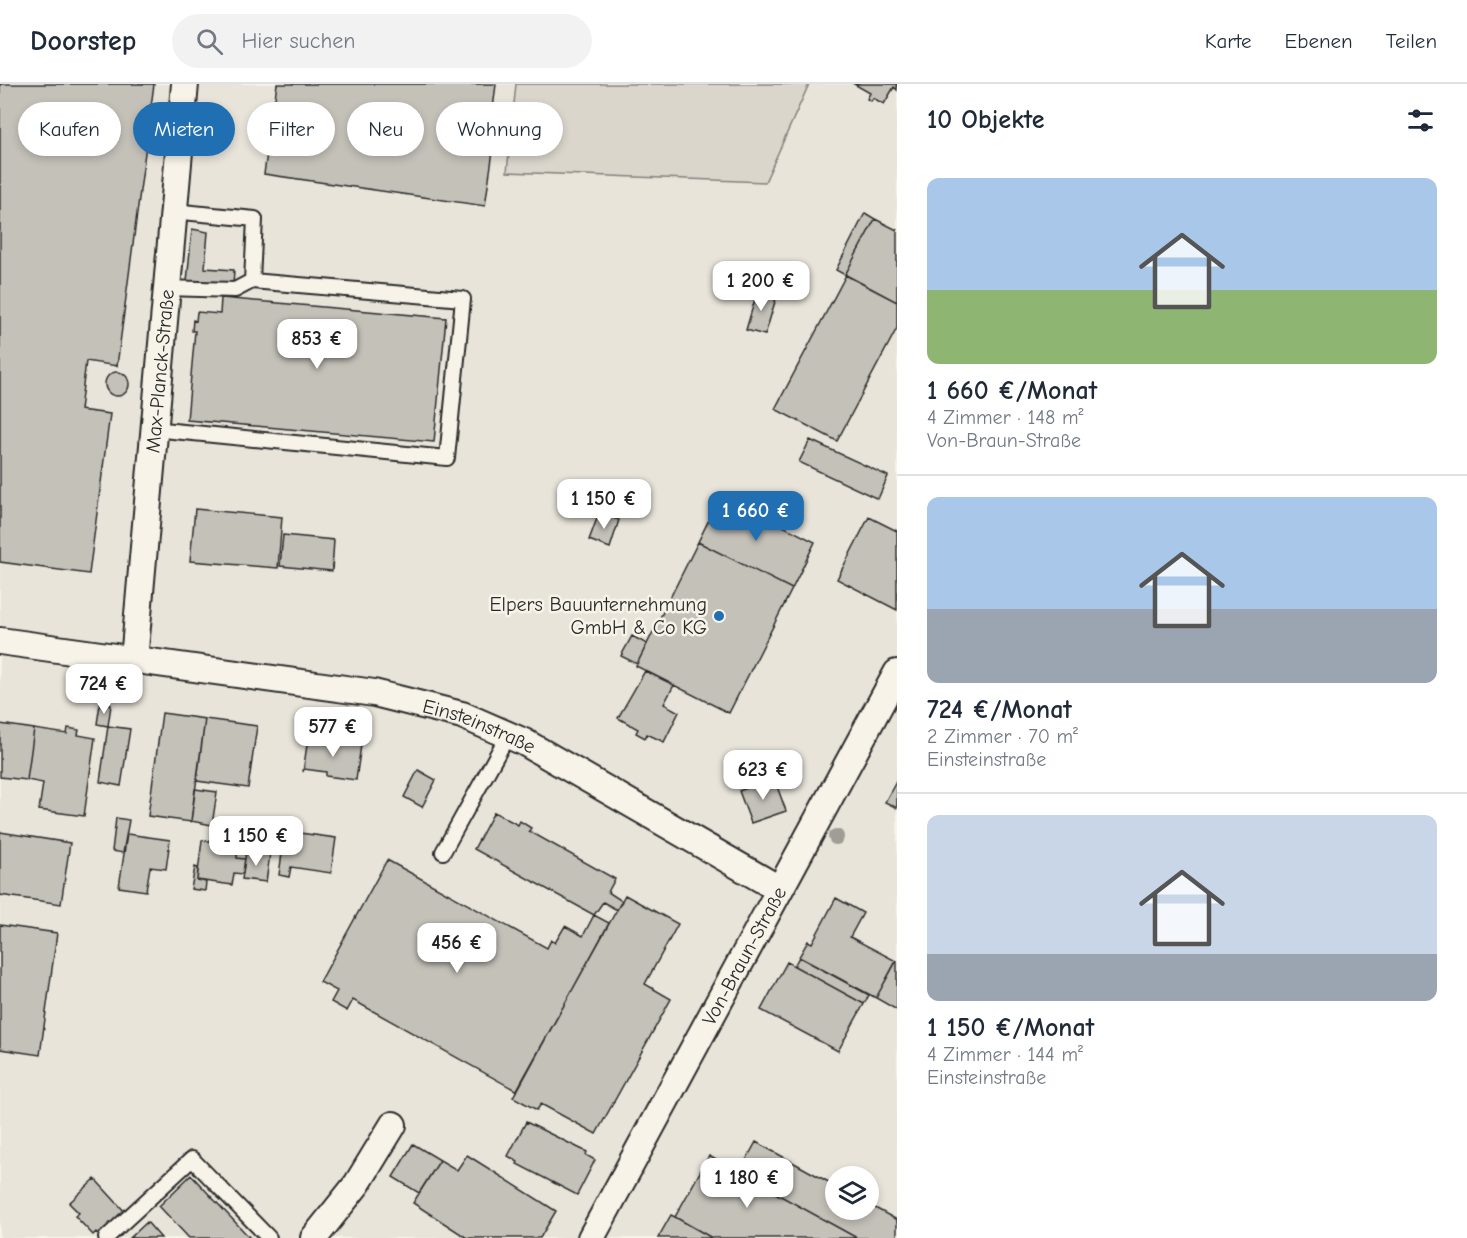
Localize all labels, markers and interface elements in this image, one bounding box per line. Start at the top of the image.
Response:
search box [172,14,592,68]
text: Doorstep [30,25,136,57]
icon: search [193,25,226,58]
text: Hier suchen [241,28,355,54]
text: Karte [1205,29,1252,53]
text: Ebenen [1285,29,1353,53]
text: Teilen [1386,29,1437,53]
chip: Kaufen [18,102,121,156]
chip: Mieten [133,102,235,156]
chip: Filter [247,102,335,156]
chip: Neu [347,102,424,156]
chip: Wohnung [436,102,563,156]
icon: filters [1404,104,1437,137]
text: 10 Objekte [927,105,1044,135]
icon: home [1128,217,1236,325]
pin: 1 200 € [706,261,816,312]
text: 1 200 € [727,269,795,292]
street label: Max-Planck-Straße [141,288,179,454]
pin: 853 € [275,319,359,370]
text: 853 € [291,327,343,350]
text: 1 660 €/Monat [927,376,1097,406]
text: 4 Zimmer · 148 m² [927,406,1084,429]
text: Von-Braun-Straße [927,429,1081,452]
pin: 1 150 € [549,479,659,530]
text: 1 150 € [571,487,637,510]
pin: 1 660 € [701,491,811,542]
text: 1 660 € [722,499,790,522]
icon: home [1128,536,1236,644]
place label: Elpers Bauunternehmung GmbH & Co KG [489,593,707,639]
marker: Elpers Bauunternehmung GmbH & Co KG [712,609,726,623]
pin: 724 € [62,664,146,715]
text: 724 € [80,672,128,695]
street label: Einsteinstraße [420,695,540,758]
text: 724 €/Monat [927,695,1072,725]
pin: 577 € [291,707,375,758]
text: 577 € [308,715,358,738]
text: 2 Zimmer · 70 m² [927,725,1078,748]
text: Einsteinstraße [927,748,1046,771]
pin: 623 € [721,750,805,801]
text: 623 € [737,758,789,781]
pin: 1 150 € [201,816,311,867]
text: 1 150 € [223,824,289,847]
icon: home [1128,854,1236,962]
street label: Von-Braun-Straße [698,883,791,1029]
pin: 456 € [415,923,499,974]
text: 456 € [431,931,483,954]
text: 1 150 €/Monat [927,1013,1094,1043]
text: 4 Zimmer · 144 m² [927,1043,1083,1066]
text: Einsteinstraße [927,1066,1046,1089]
pin: 1 180 € [692,1158,802,1209]
text: 1 180 € [714,1166,780,1189]
map controls [825,1166,879,1220]
button: layers [825,1166,879,1220]

